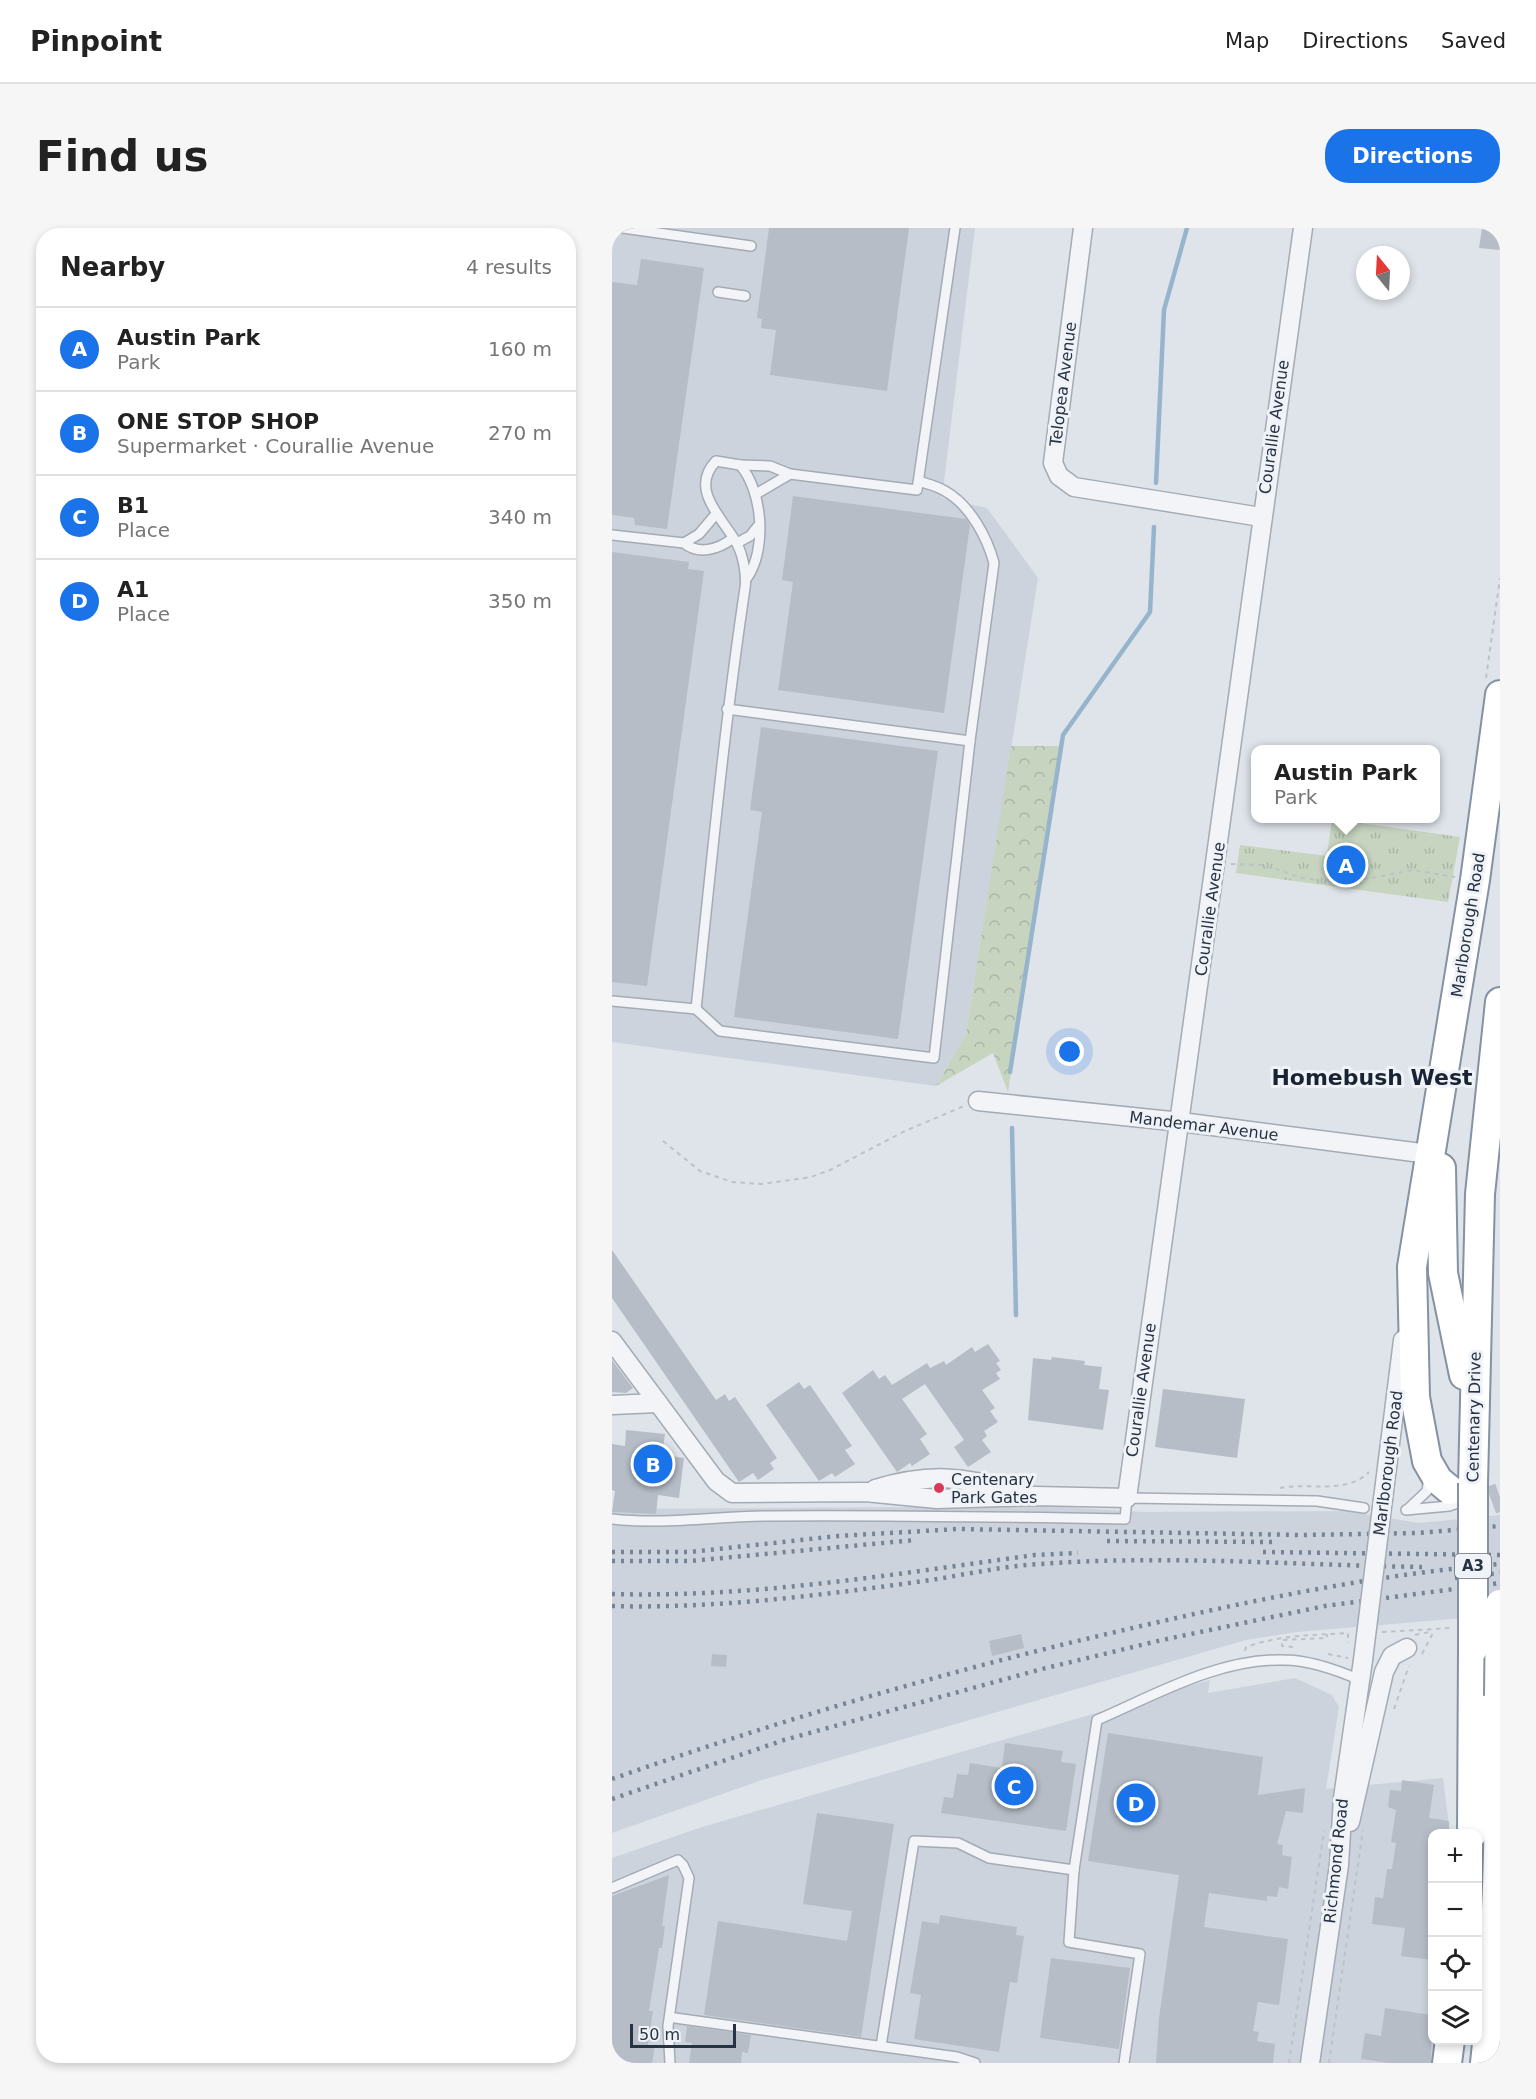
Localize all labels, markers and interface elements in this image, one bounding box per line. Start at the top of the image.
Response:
text: Pinpoint [30,25,162,58]
text: Map [1225,29,1269,53]
text: Directions [1302,29,1408,53]
text: Saved [1441,29,1506,53]
button: Directions [1325,129,1500,183]
text: Find us [36,132,209,181]
north arrow [1356,246,1410,300]
text: Nearby [60,252,165,282]
text: 4 results [466,255,552,279]
street label: Telopea Avenue [1046,321,1080,448]
text: Austin Park [117,325,260,350]
text: A [72,337,87,361]
text: 160 m [488,337,552,361]
text: Park [117,350,160,374]
street label: Courallie Avenue [1255,359,1293,495]
text: ONE STOP SHOP [117,409,319,434]
text: B [72,421,87,445]
text: 270 m [488,421,552,445]
text: Supermarket · Courallie Avenue [117,434,434,458]
text: B1 [117,493,149,518]
text: C [72,505,87,529]
text: 340 m [488,505,552,529]
text: Place [117,518,170,542]
text: A1 [117,577,149,602]
text: D [71,589,88,613]
text: 350 m [488,589,552,613]
text: Place [117,602,170,626]
popup [1251,745,1440,823]
text: Austin Park [1274,760,1417,785]
text: Park [1274,785,1317,809]
street label: Courallie Avenue [1191,841,1229,977]
pin: A [1326,842,1366,888]
street label: Marlborough Road [1447,851,1489,999]
your location [1055,1037,1084,1066]
district label: Homebush West [1271,1065,1473,1090]
street label: Mandemar Avenue [1128,1107,1280,1145]
street label: Courallie Avenue [1122,1322,1160,1458]
street label: Centenary Drive [1463,1351,1485,1483]
street label: Marlborough Road [1370,1389,1406,1537]
pin: B [634,1442,672,1486]
place label: Centenary Park Gates [951,1470,1037,1507]
marker: Centenary Park Gates [932,1481,946,1495]
road number: A3 [1455,1554,1491,1578]
pin: C [994,1764,1034,1808]
pin: D [1116,1780,1156,1826]
street label: Richmond Road [1320,1798,1352,1924]
map controls [1428,1829,1482,2045]
button: + [1428,1829,1482,1883]
button: − [1428,1883,1482,1937]
button: locate [1428,1937,1482,1991]
button: layers [1428,1991,1482,2045]
scale bar [630,2021,736,2048]
text: 50 m [639,2025,680,2044]

